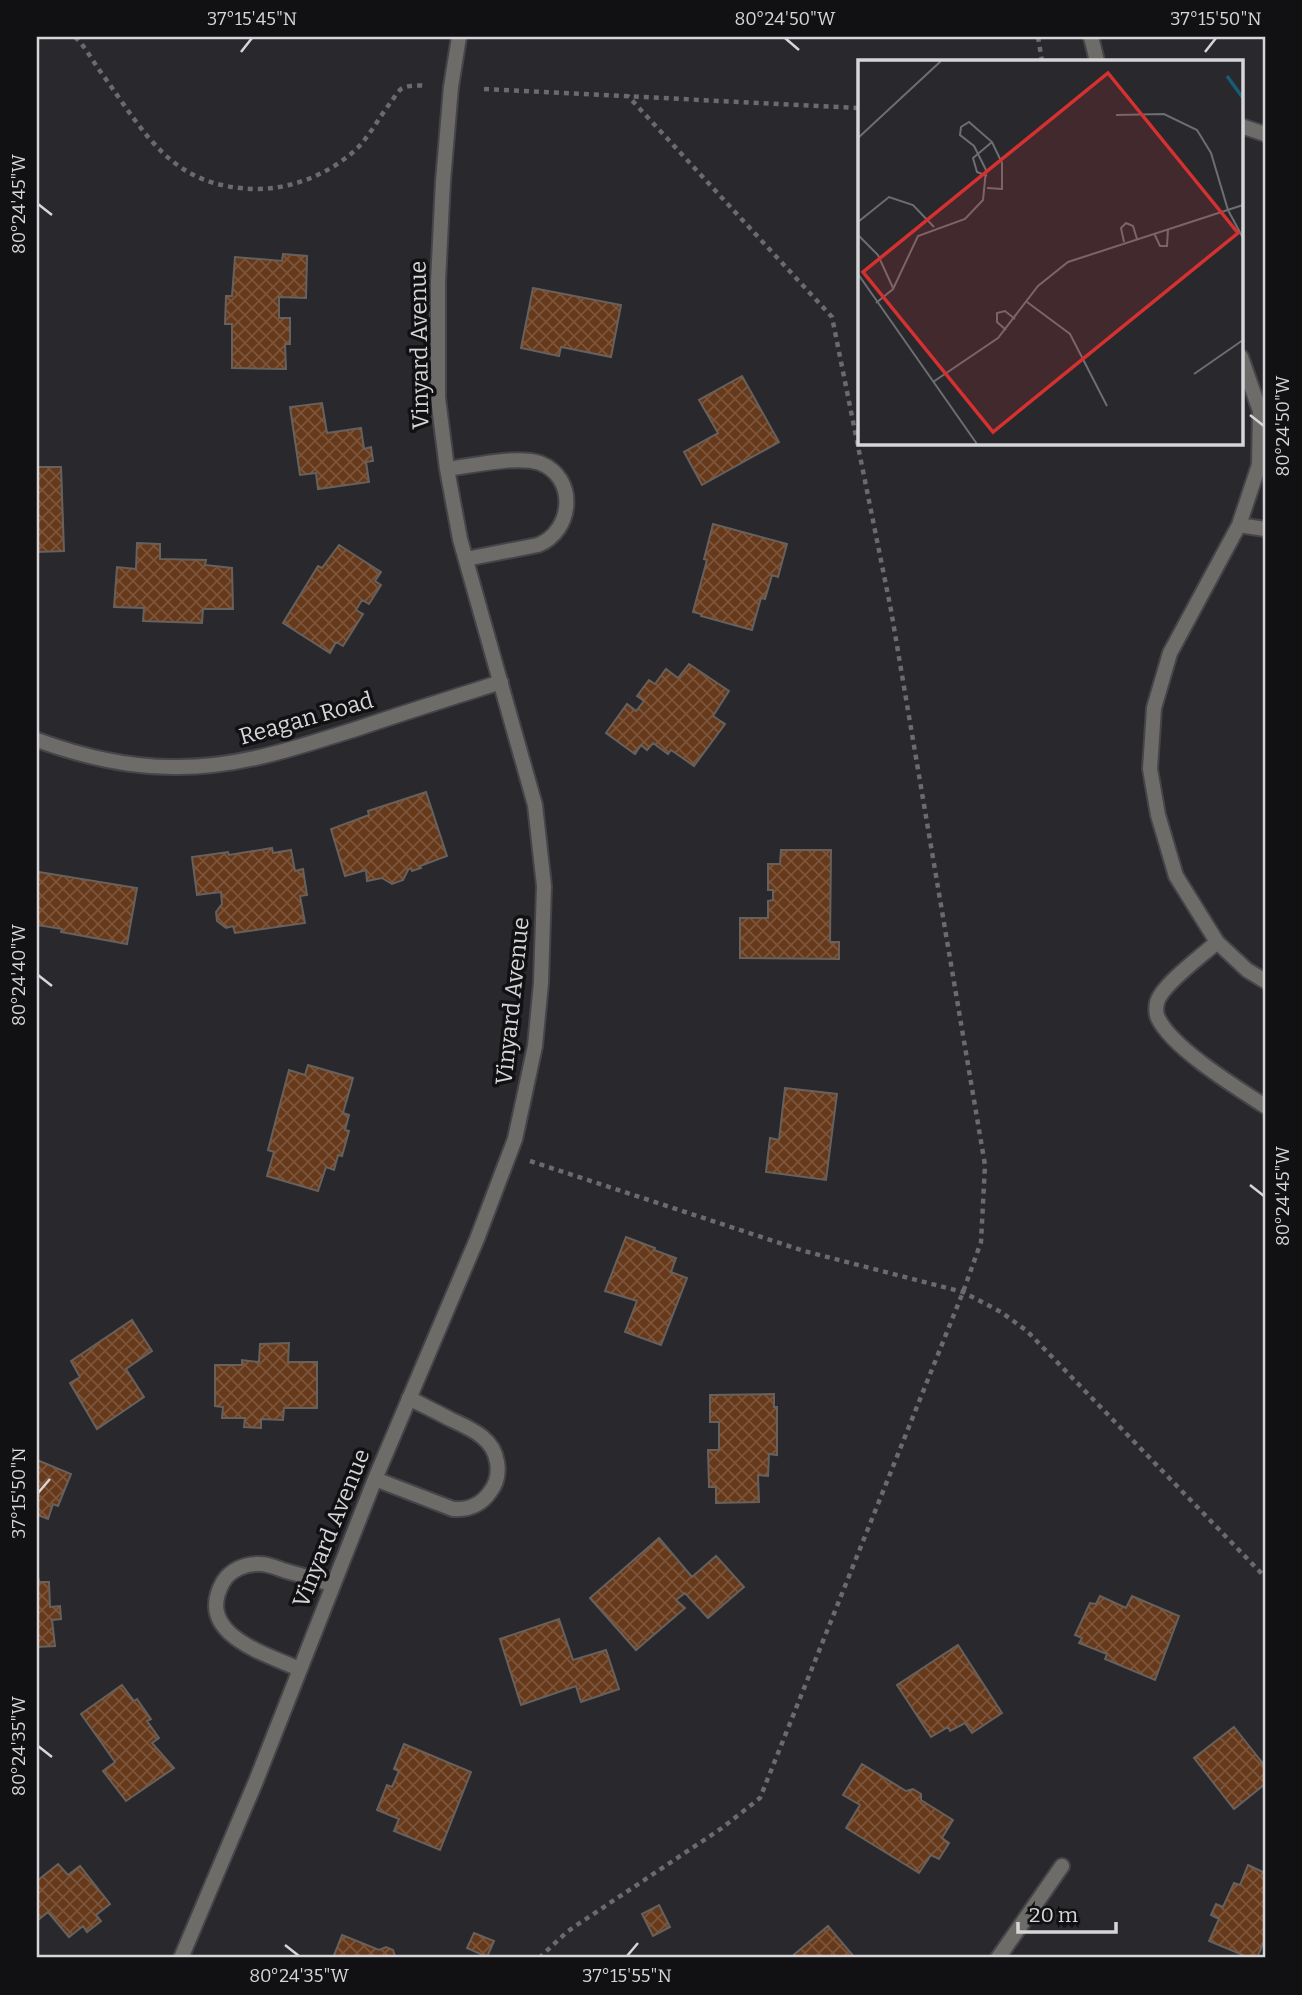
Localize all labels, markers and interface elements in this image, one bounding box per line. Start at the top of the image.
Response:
text: 37°15'45"N [207,8,297,30]
text: 80°24'50"W [734,8,836,30]
text: 37°15'50"N [1170,8,1262,30]
inset map [858,60,1242,444]
text: 80°24'45"W [8,153,30,254]
street label: Vinyard Avenue [404,260,434,430]
text: 80°24'50"W [1272,375,1294,477]
street label: Reagan Road [236,685,377,751]
street label: Vinyard Avenue [489,916,535,1086]
text: 80°24'40"W [8,923,30,1026]
text: 80°24'45"W [1272,1145,1294,1246]
street label: Vinyard Avenue [286,1445,376,1611]
text: 37°15'50"N [8,1447,30,1539]
text: 80°24'35"W [8,1696,30,1796]
scale bar [1018,1890,1116,1934]
text: 20 m [1029,1902,1078,1928]
text: 80°24'35"W [249,1965,349,1987]
text: 37°15'55"N [582,1965,672,1987]

